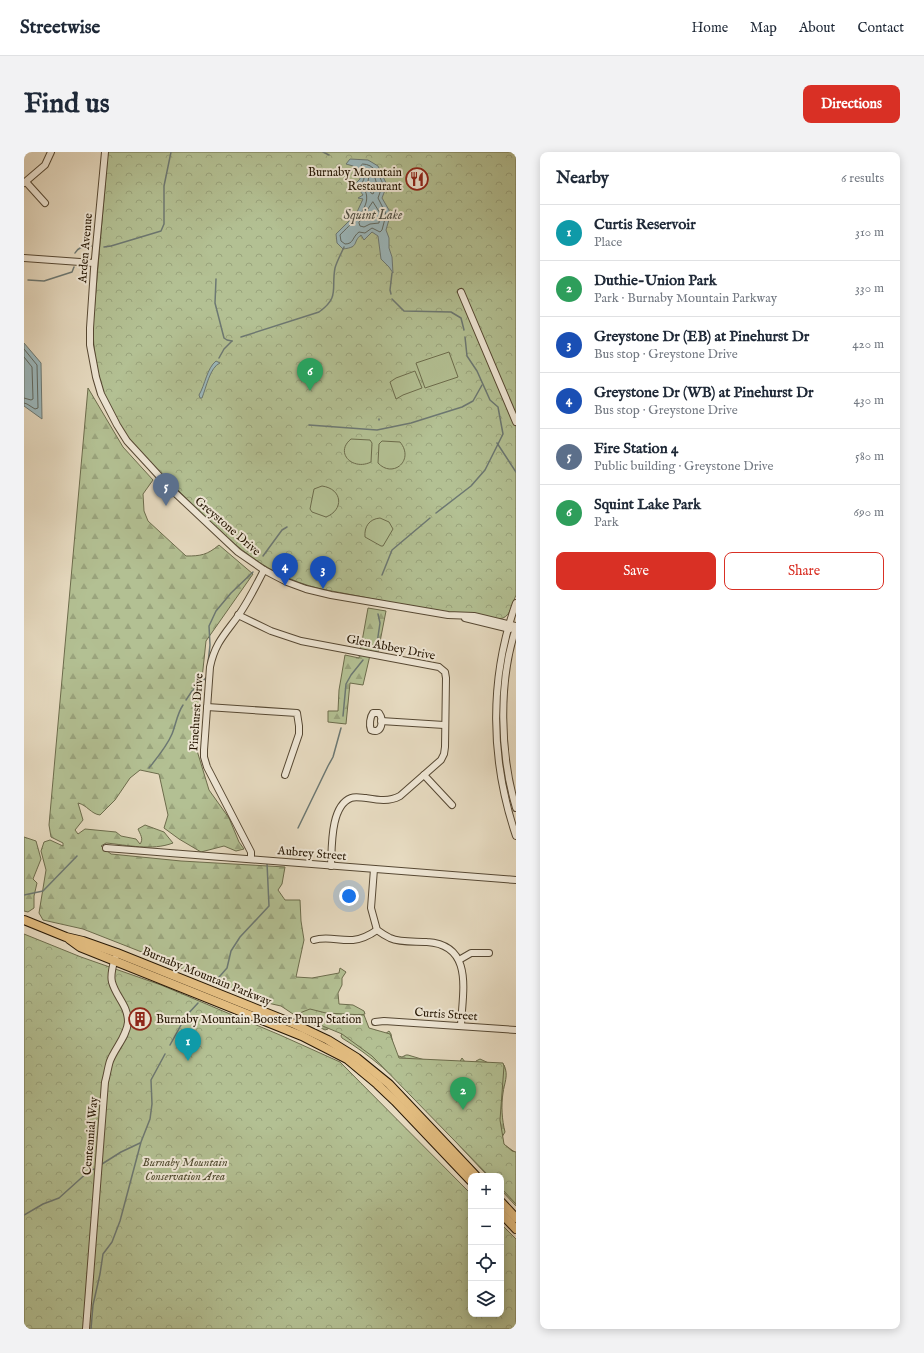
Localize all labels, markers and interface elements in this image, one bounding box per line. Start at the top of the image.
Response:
text: Streetwise [20,16,100,40]
text: Home [692,19,728,37]
text: Map [750,19,777,37]
text: About [799,19,835,37]
text: Contact [857,19,904,37]
button: Directions [803,85,900,123]
text: Find us [24,87,110,122]
place label: Burnaby Mountain Restaurant [308,165,403,194]
restaurant icon: Burnaby Mountain Restaurant [404,166,430,192]
text: Nearby [556,168,609,189]
text: 6 results [841,170,884,187]
water label: Squint Lake [344,207,403,224]
street label: Arden Avenue [75,212,96,285]
text: Curtis Reservoir [594,215,696,234]
text: 1 [567,224,571,241]
text: 310 m [855,224,884,241]
text: Place [594,234,622,251]
text: Duthie-Union Park [594,271,717,290]
text: 2 [566,280,572,297]
text: 330 m [855,280,884,297]
text: Park · Burnaby Mountain Parkway [594,290,777,307]
text: Greystone Dr (EB) at Pinehurst Dr [594,327,809,346]
text: 3 [567,336,571,353]
text: 420 m [852,336,884,353]
text: Bus stop · Greystone Drive [594,346,738,363]
pin: 6 [297,358,323,391]
text: Greystone Dr (WB) at Pinehurst Dr [594,383,814,402]
text: 4 [566,392,572,409]
text: 430 m [854,392,884,409]
text: Bus stop · Greystone Drive [594,402,738,419]
text: Fire Station 4 [594,439,678,458]
text: 5 [567,448,571,465]
text: 580 m [855,448,884,465]
text: Public building · Greystone Drive [594,458,774,475]
pin: 5 [153,473,179,506]
street label: Greystone Drive [192,494,264,559]
text: Squint Lake Park [594,495,701,514]
text: 6 [566,504,572,521]
text: 690 m [854,504,884,521]
text: Park [594,514,619,531]
button: Save [556,552,716,590]
button: Share [724,552,884,590]
pin: 4 [272,553,298,586]
pin: 3 [310,556,336,589]
street label: Glen Abbey Drive [345,632,437,664]
street label: Pinehurst Drive [186,672,207,751]
street label: Aubrey Street [276,843,347,864]
your location [339,886,359,906]
street label: Burnaby Mountain Parkway [140,944,274,1009]
street label: Curtis Street [414,1005,478,1024]
building icon: Burnaby Mountain Booster Pump Station [127,1006,153,1032]
place label: Burnaby Mountain Booster Pump Station [156,1012,362,1028]
pin: 1 [175,1028,201,1061]
pin: 2 [450,1077,476,1110]
street label: Centennial Way [80,1096,101,1176]
park label: Burnaby Mountain Conservation Area [142,1155,228,1184]
map controls [468,1173,504,1317]
button: + [468,1173,504,1209]
button: − [468,1209,504,1245]
button: locate [468,1245,504,1281]
button: layers [468,1281,504,1317]

